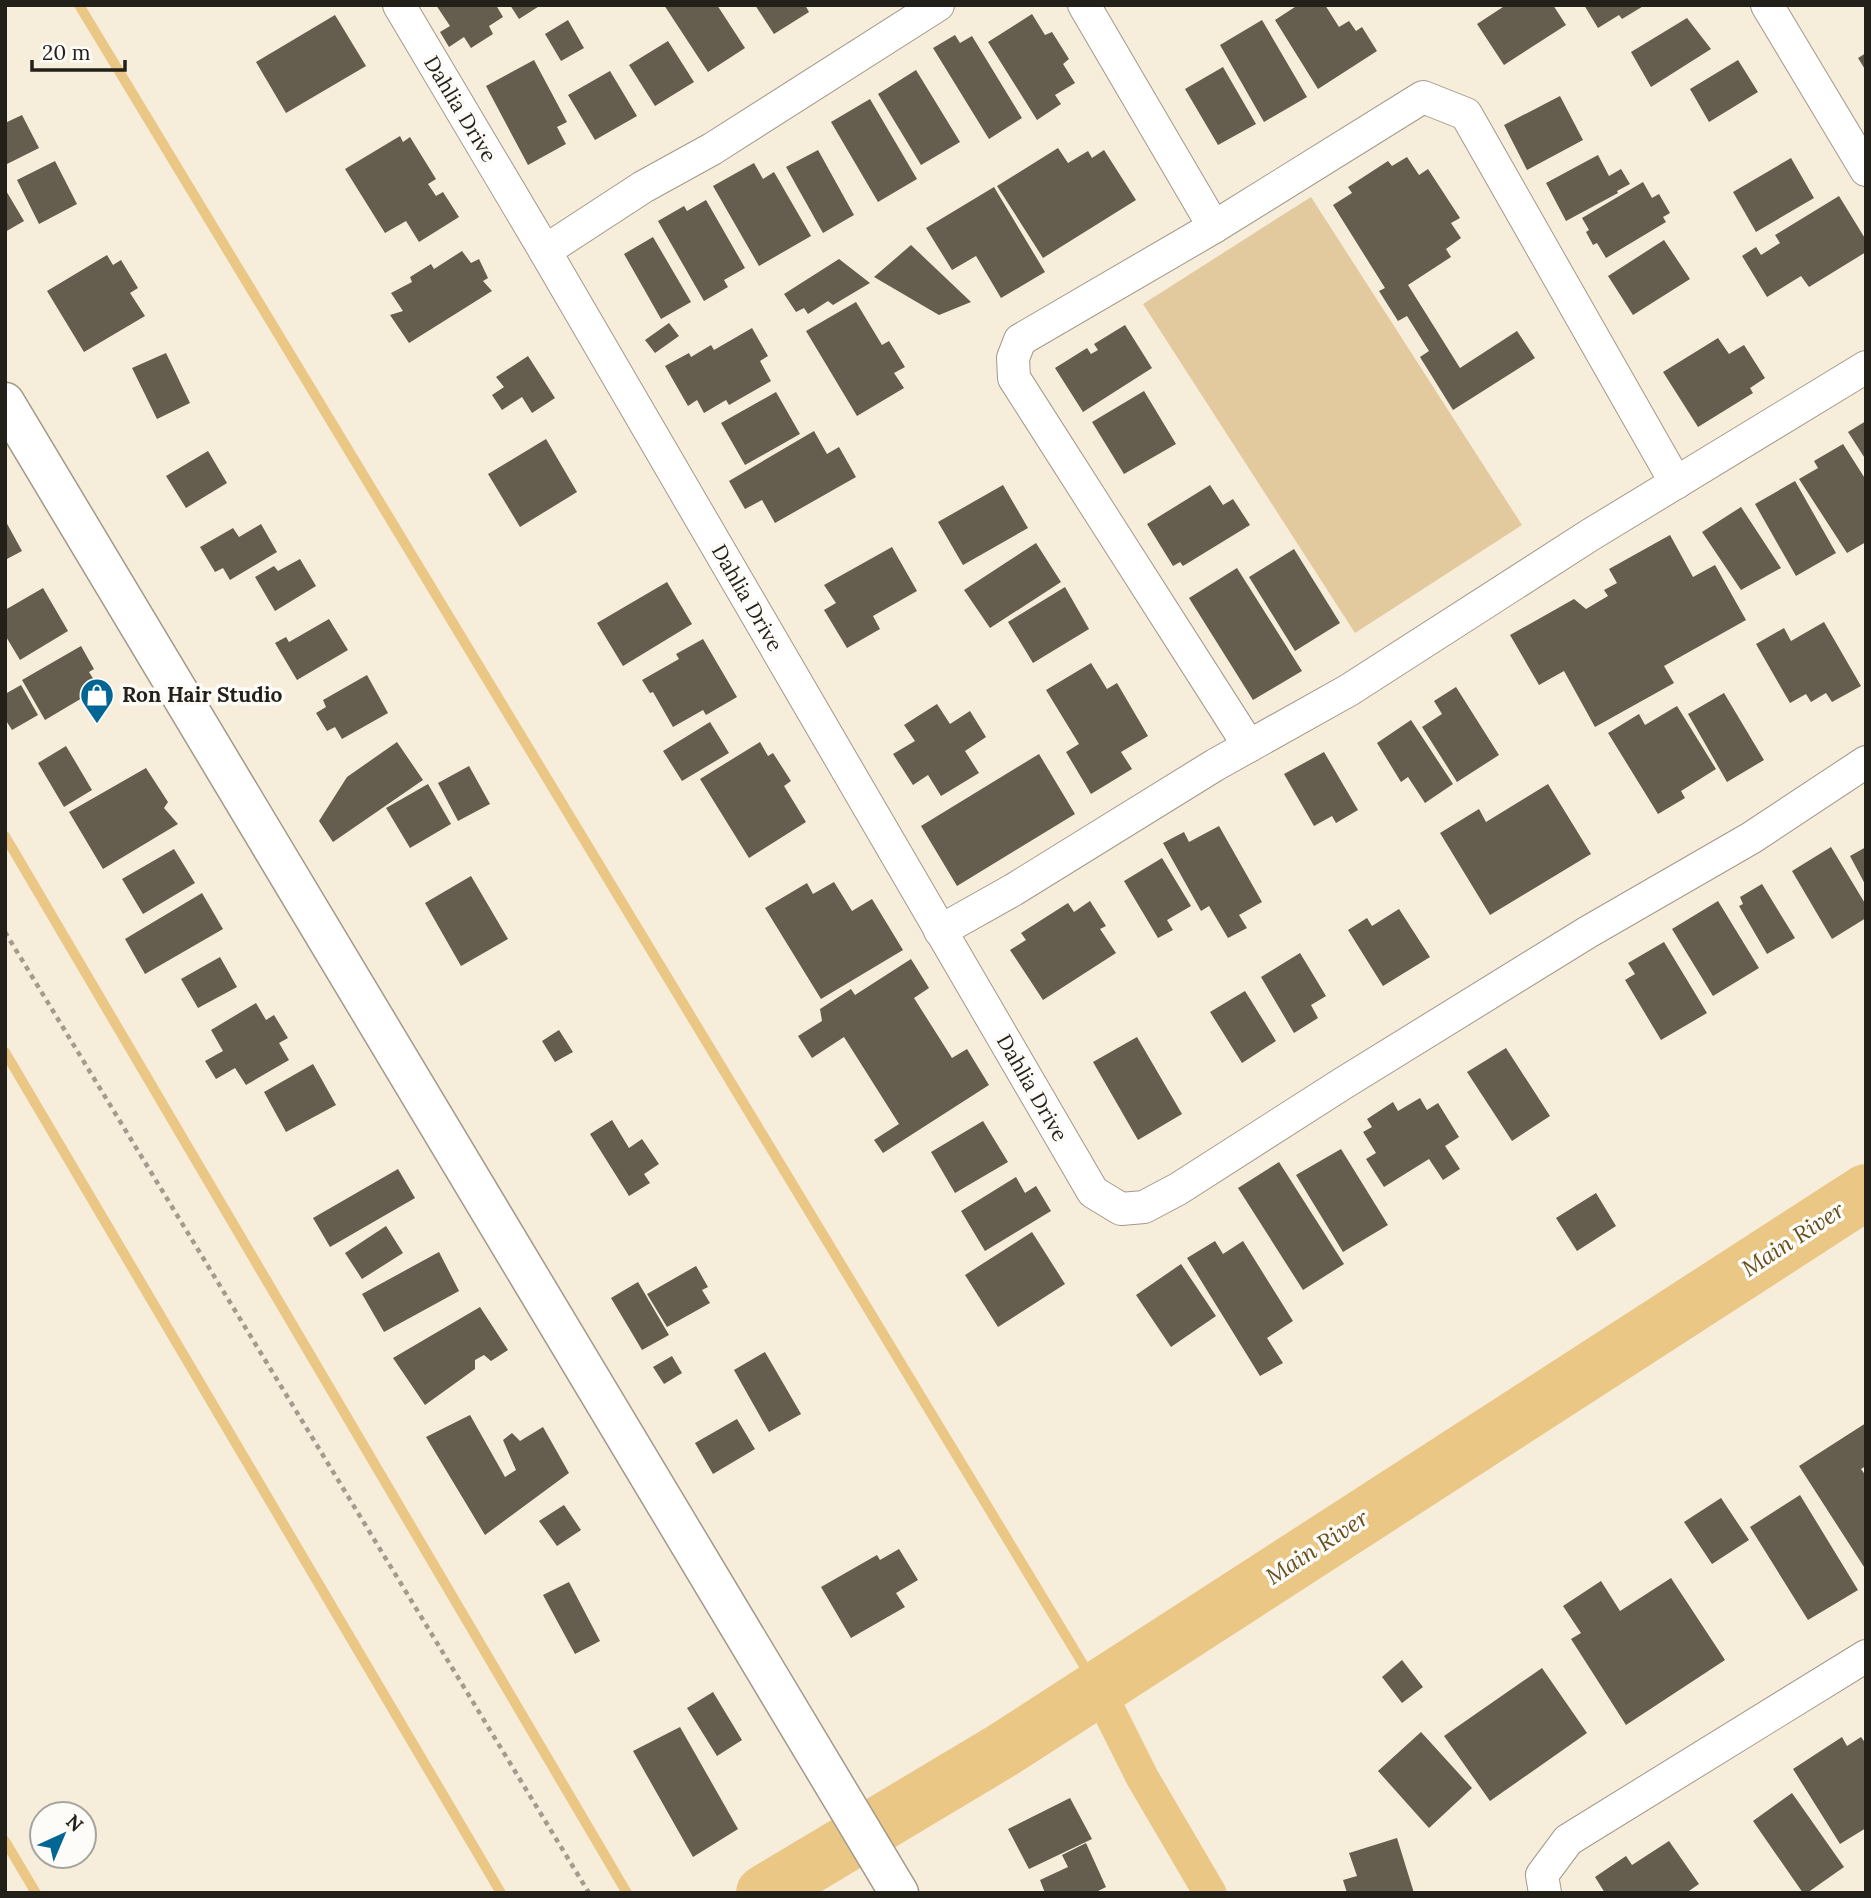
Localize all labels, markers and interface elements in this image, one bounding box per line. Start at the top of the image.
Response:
scale bar [32,28,124,72]
text: 20 m [42,39,91,66]
street label: Dahlia Drive [418,51,503,167]
street label: Dahlia Drive [706,539,789,656]
shop icon: Ron Hair Studio [78,676,116,725]
place label: Ron Hair Studio [122,681,283,708]
street label: Dahlia Drive [991,1029,1074,1146]
water label: Main River [1736,1194,1850,1282]
water label: Main River [1260,1502,1374,1590]
north arrow [28,1800,98,1870]
text: N [61,1809,89,1837]

